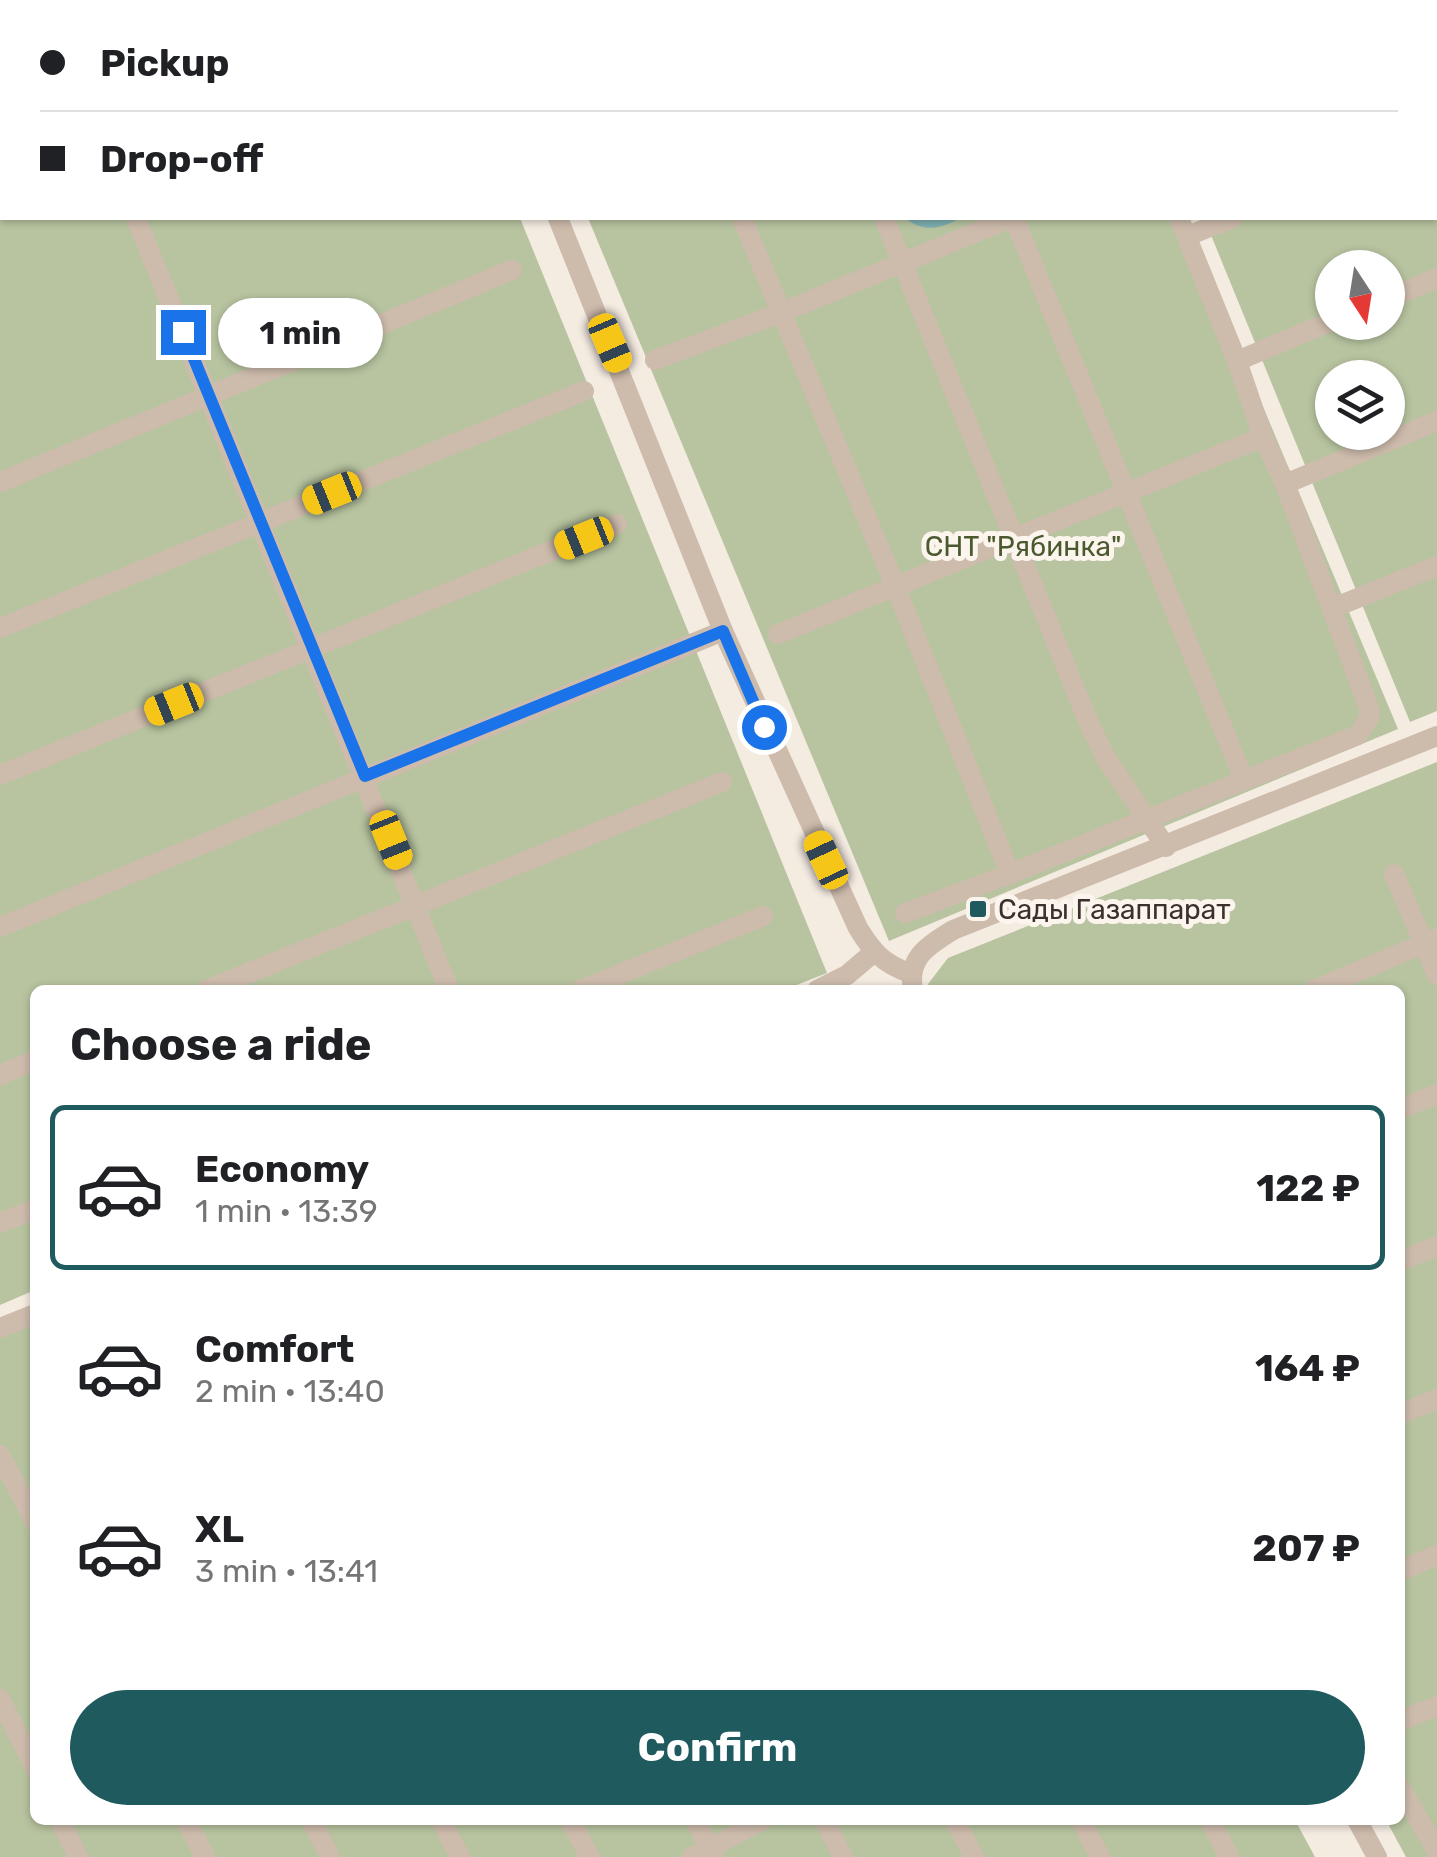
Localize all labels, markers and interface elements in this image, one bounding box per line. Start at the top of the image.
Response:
text: Pickup [100,40,229,86]
text: Drop-off [100,136,263,182]
north arrow [1315,250,1405,340]
map controls [1315,250,1405,450]
callout: 1 min [218,297,383,367]
route end [161,310,206,355]
car [584,310,636,376]
text: 1 min [260,314,341,352]
button: layers [1315,360,1405,450]
car [299,468,365,518]
car [551,513,617,563]
park label: СНТ "Рябинка" [925,530,1121,563]
car [141,679,207,729]
route start [742,705,787,750]
car [366,807,416,873]
car [800,826,852,894]
place label: Сады Газаппарат [998,893,1231,926]
marker: Сады Газаппарат [967,898,989,920]
text: Choose a ride [70,1018,372,1071]
icon: car [75,1143,165,1233]
text: Economy [195,1146,369,1192]
text: 122 ₽ [1256,1165,1360,1211]
text: 1 min · 13:39 [195,1192,378,1230]
icon: car [75,1323,165,1413]
text: Comfort [195,1326,354,1372]
text: 164 ₽ [1255,1345,1360,1391]
text: 2 min · 13:40 [195,1372,385,1410]
icon: car [75,1503,165,1593]
text: XL [195,1506,244,1552]
text: 207 ₽ [1252,1525,1360,1571]
text: 3 min · 13:41 [195,1552,378,1590]
button: Confirm [70,1690,1365,1805]

